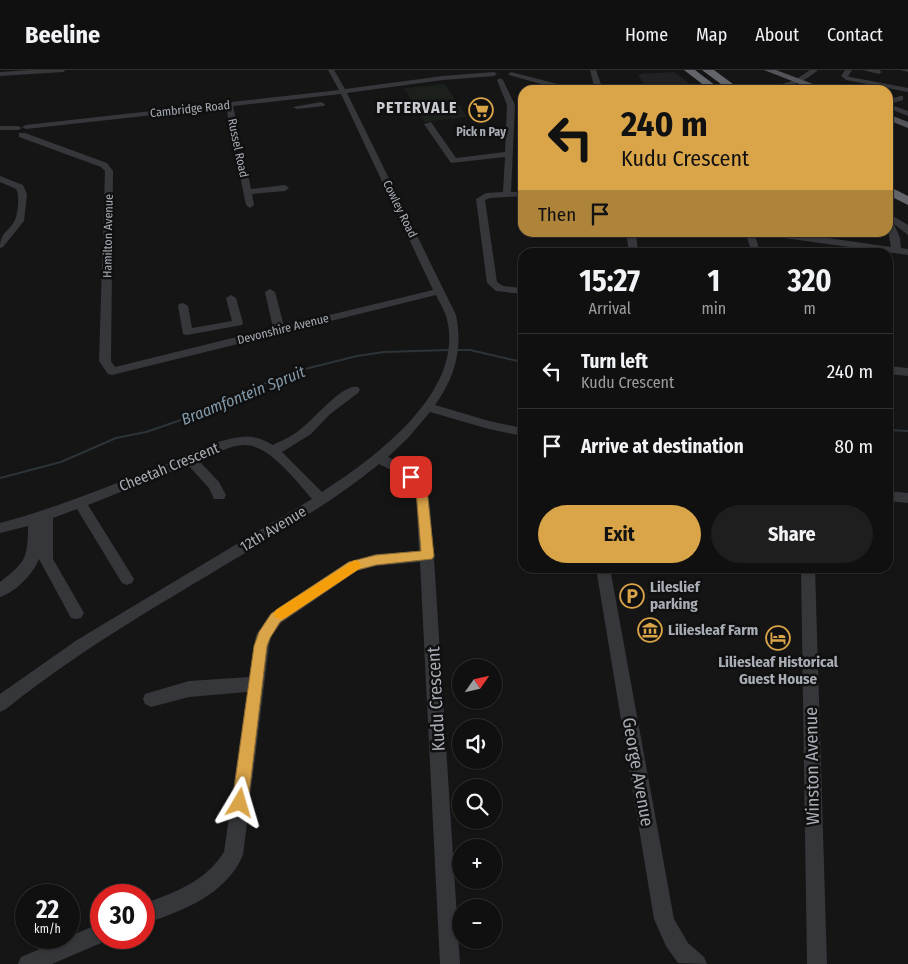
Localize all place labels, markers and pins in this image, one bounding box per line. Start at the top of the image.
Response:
supermarket icon: Pick n Pay [468,97,494,123]
place label: Pick n Pay [456,125,506,139]
pin [390,456,432,498]
place label: Lileslief parking [650,578,701,613]
parking icon: Lileslief parking [619,583,645,609]
museum icon: Liliesleaf Farm [637,617,663,643]
place label: Liliesleaf Farm [668,621,758,639]
hotel icon: Liliesleaf Historical Guest House [765,625,791,651]
place label: Liliesleaf Historical Guest House [718,653,839,688]

